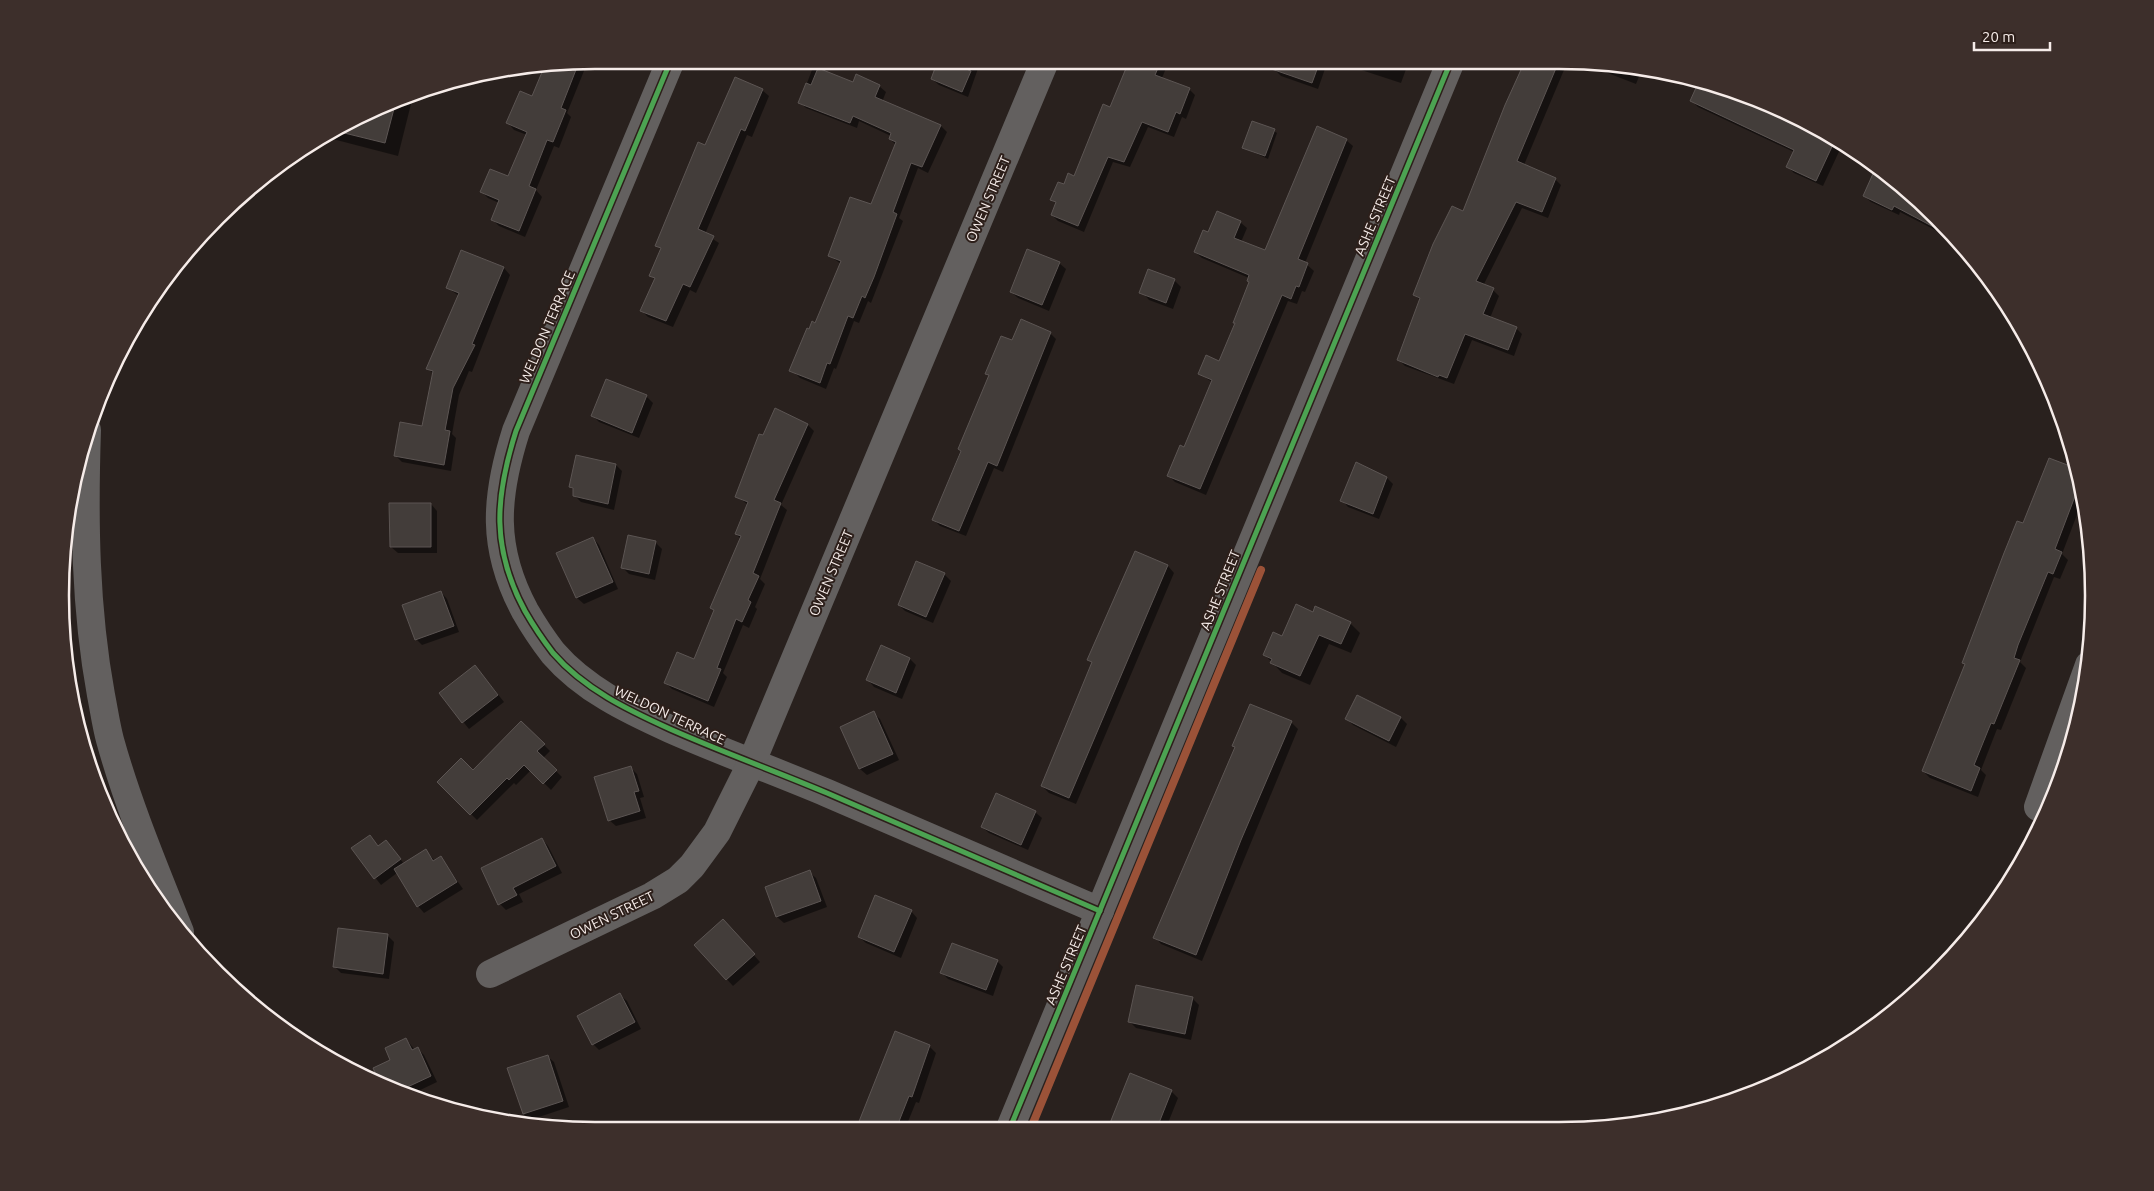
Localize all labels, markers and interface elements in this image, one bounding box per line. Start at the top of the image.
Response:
scale bar [1974,20,2050,52]
text: 20 m [1982,28,2015,45]
street label: OWEN STREET [963,153,1013,245]
street label: ASHE STREET [1351,174,1399,258]
street label: WELDON TERRACE [516,268,578,386]
street label: OWEN STREET [806,527,856,619]
street label: ASHE STREET [1197,547,1243,632]
street label: WELDON TERRACE [612,682,728,748]
street label: OWEN STREET [567,888,657,942]
street label: ASHE STREET [1042,923,1090,1007]

